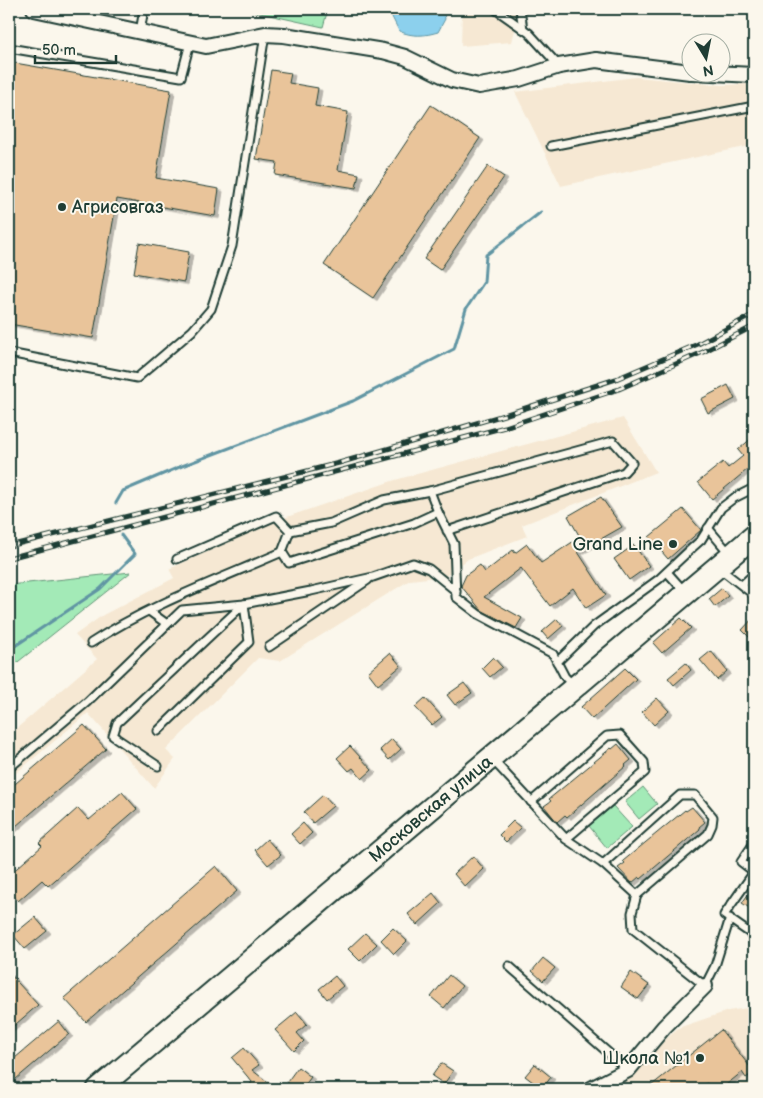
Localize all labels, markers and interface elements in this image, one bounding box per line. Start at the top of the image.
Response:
scale bar [35,32,116,64]
north arrow [680,32,730,82]
text: 50 m [42,41,76,60]
text: N [702,61,715,80]
place label: Агрисовгаз [71,197,164,218]
marker: Агрисовгаз [56,201,68,213]
place label: Grand Line [572,534,663,555]
marker: Grand Line [667,538,679,550]
street label: Московская улица [365,751,497,867]
place label: Школа №1 [602,1048,690,1069]
marker: Школа №1 [694,1052,706,1064]

